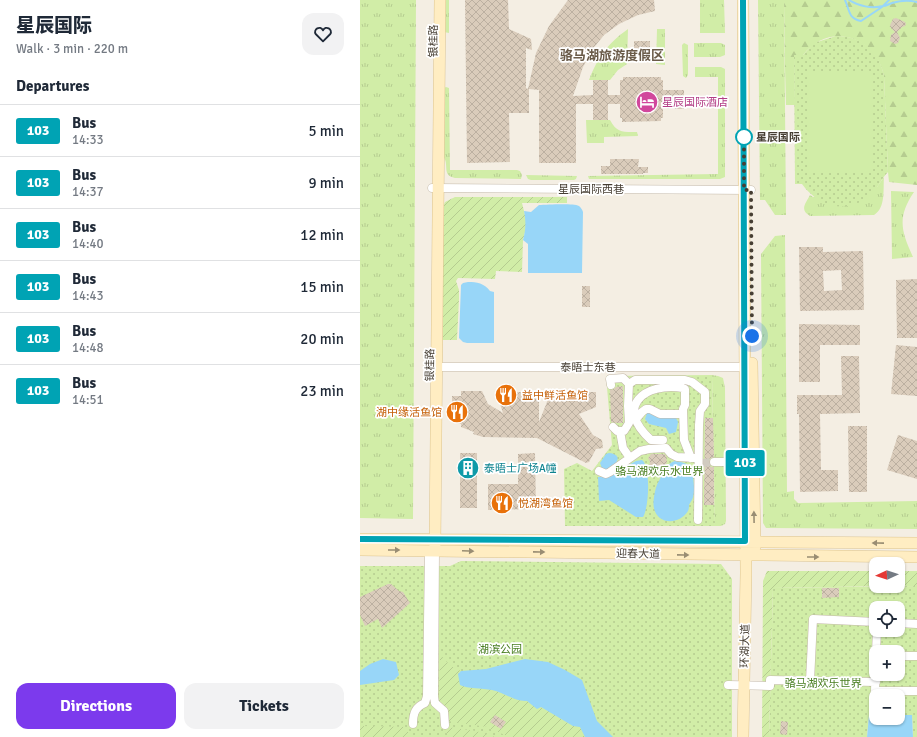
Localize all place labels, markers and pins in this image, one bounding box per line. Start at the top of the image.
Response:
hotel icon: 星辰国际酒店 [634,89,660,115]
place label: 星辰国际酒店 [662,96,728,109]
marker: 星辰国际 [735,128,753,146]
place label: 星辰国际 [756,131,800,144]
restaurant icon: 益中鲜活鱼馆 [493,382,519,408]
place label: 益中鲜活鱼馆 [522,389,588,402]
restaurant icon: 湖中缘活鱼馆 [444,399,470,425]
place label: 湖中缘活鱼馆 [376,406,442,419]
building icon: 泰晤士广场A幢 [455,455,481,481]
place label: 泰晤士广场A幢 [484,462,557,475]
restaurant icon: 悦湖湾鱼馆 [489,490,515,516]
place label: 悦湖湾鱼馆 [518,497,573,510]

